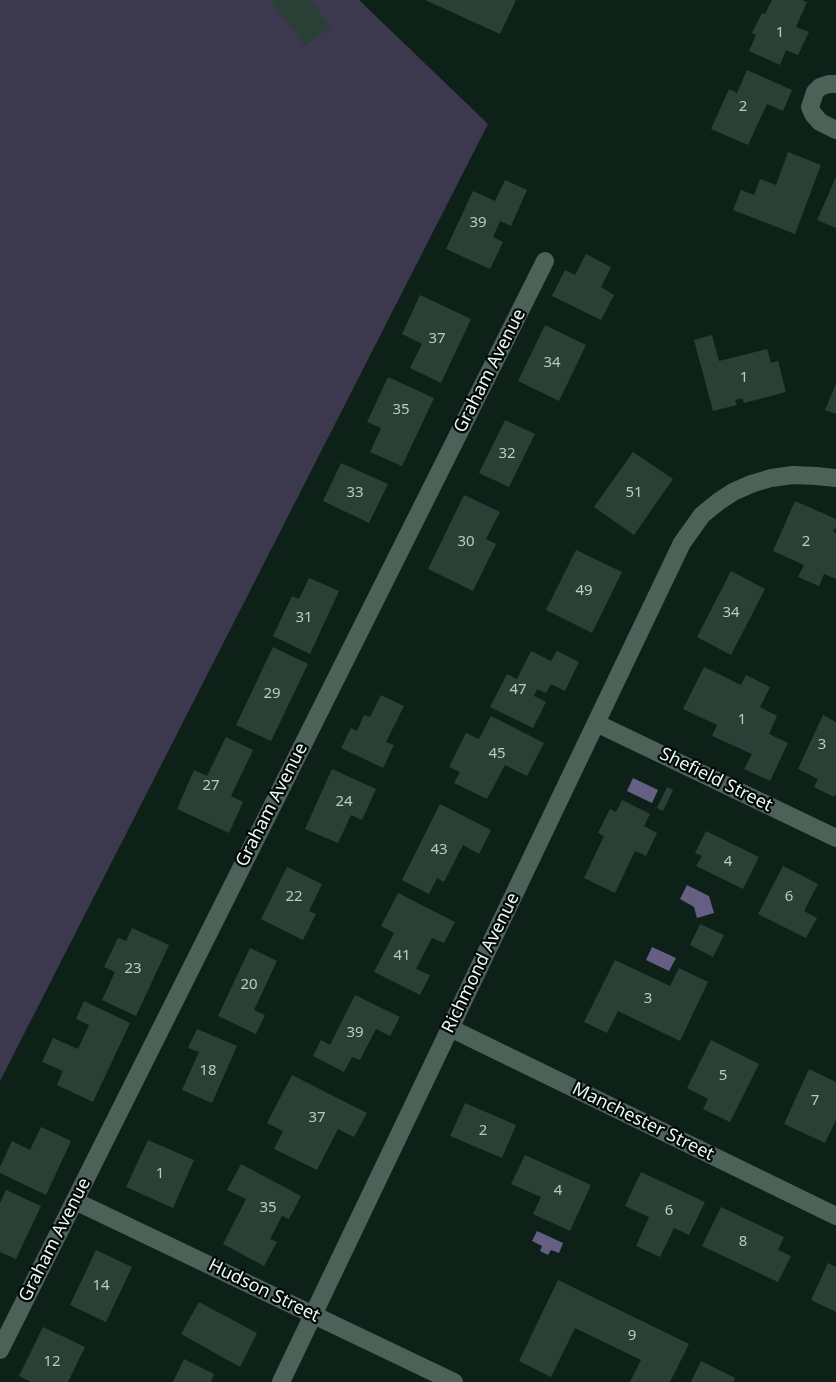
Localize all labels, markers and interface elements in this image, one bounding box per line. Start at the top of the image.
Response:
house number: 1 [776,24,784,42]
house number: 2 [739,98,747,116]
house number: 39 [469,214,487,232]
street label: Graham Avenue [449,305,531,437]
house number: 37 [428,330,446,348]
house number: 34 [543,354,561,372]
house number: 1 [740,369,748,387]
house number: 35 [392,401,410,419]
house number: 32 [498,445,516,463]
house number: 33 [346,484,364,502]
house number: 51 [625,484,643,502]
house number: 30 [457,533,475,551]
house number: 2 [802,533,810,551]
house number: 49 [575,582,593,600]
house number: 34 [722,604,740,622]
house number: 31 [295,609,313,627]
house number: 47 [509,681,527,699]
house number: 29 [263,685,281,703]
house number: 1 [738,711,746,729]
house number: 3 [818,736,826,754]
street label: Graham Avenue [231,739,313,871]
street label: Shefield Street [656,743,776,817]
house number: 45 [488,745,506,763]
house number: 27 [202,777,220,795]
house number: 24 [335,793,353,811]
house number: 43 [430,841,448,859]
house number: 4 [724,853,732,871]
house number: 22 [285,888,303,906]
house number: 6 [785,888,793,906]
street label: Richmond Avenue [438,889,524,1037]
house number: 41 [393,947,411,965]
house number: 23 [124,960,142,978]
house number: 20 [240,976,258,994]
house number: 3 [644,990,652,1008]
house number: 39 [346,1024,364,1042]
house number: 18 [199,1062,217,1080]
house number: 5 [719,1067,727,1085]
street label: Manchester Street [569,1078,717,1166]
house number: 7 [811,1092,819,1110]
house number: 37 [308,1109,326,1127]
house number: 2 [479,1122,487,1140]
house number: 1 [156,1165,164,1183]
street label: Graham Avenue [14,1174,96,1306]
house number: 4 [554,1182,562,1200]
house number: 35 [259,1199,277,1217]
house number: 6 [665,1202,673,1220]
house number: 8 [739,1233,747,1251]
street label: Hudson Street [205,1255,323,1327]
house number: 14 [92,1277,110,1295]
house number: 9 [628,1327,636,1345]
house number: 12 [43,1353,61,1371]

